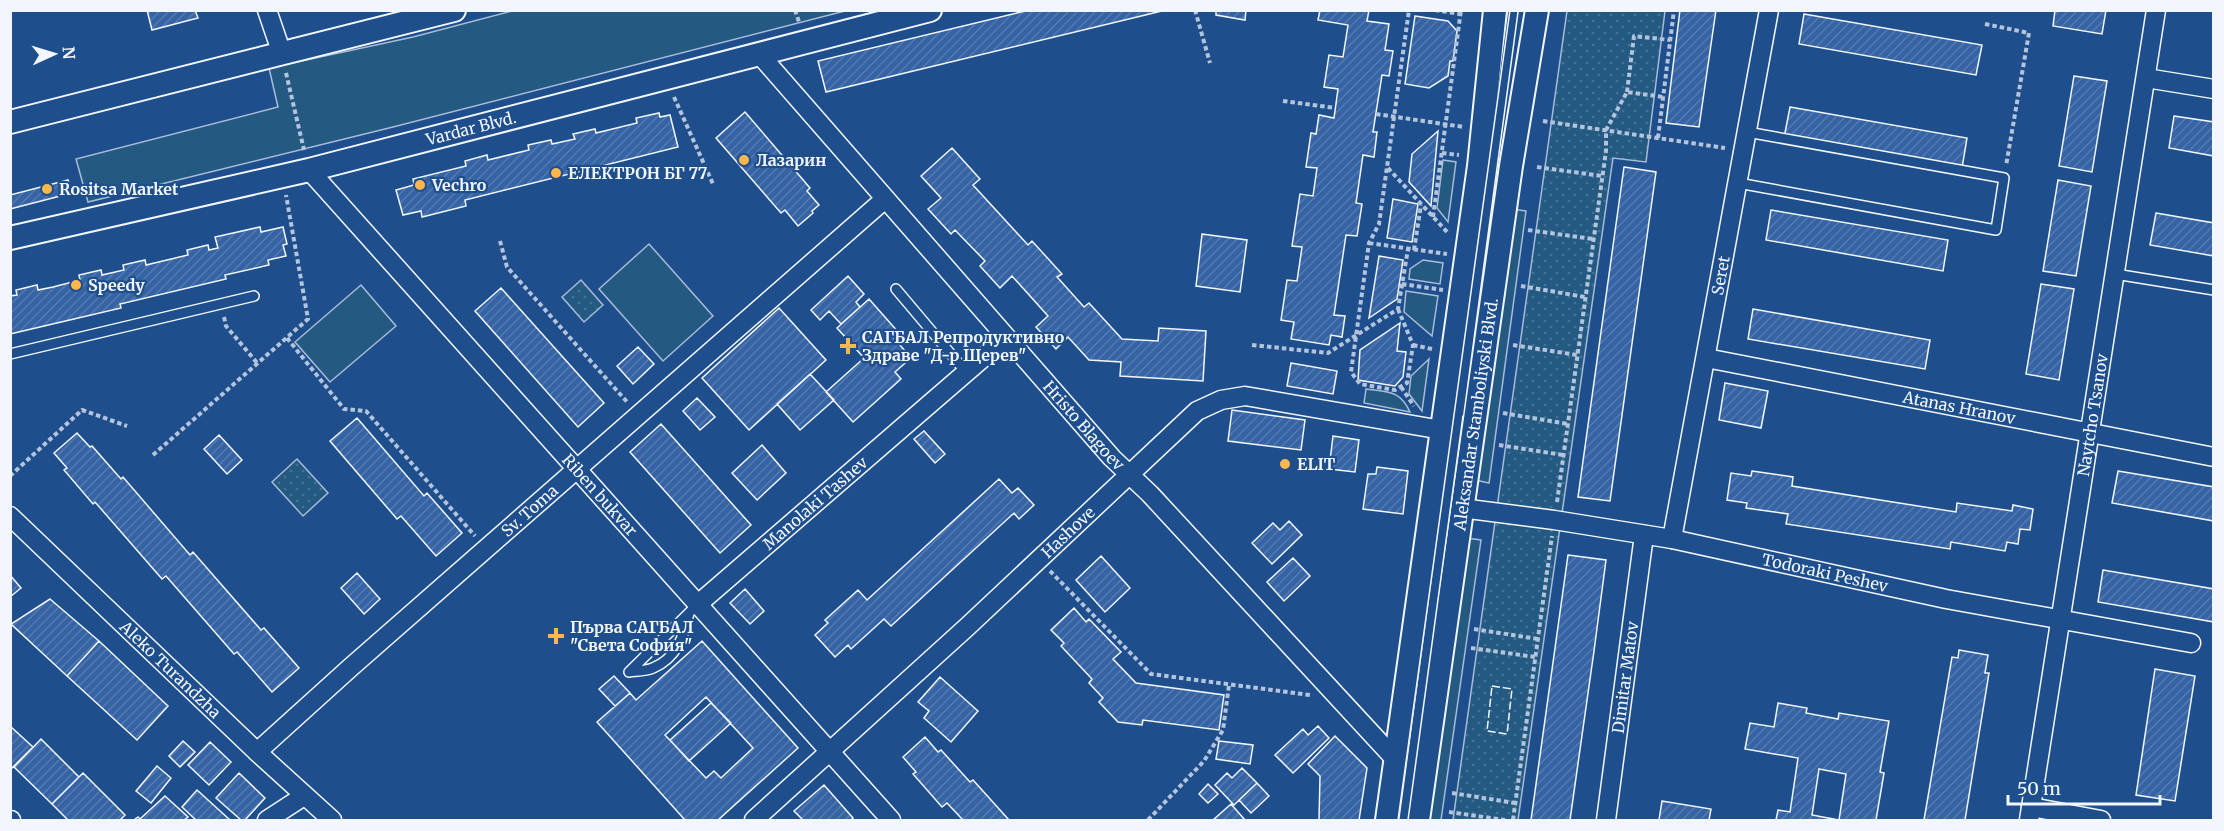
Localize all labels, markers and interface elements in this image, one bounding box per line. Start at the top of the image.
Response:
north arrow [24,24,84,84]
text: N [59,46,79,60]
street label: Vardar Blvd. [423,107,518,150]
place label: Лазарин [756,150,826,170]
marker: Лазарин [737,153,751,167]
place label: ЕЛЕКТРОН БГ 77 [568,163,708,183]
marker: ЕЛЕКТРОН БГ 77 [549,166,563,180]
place label: Vechro [431,175,487,195]
marker: Vechro [413,178,427,192]
place label: Rositsa Market [59,179,179,199]
marker: Rositsa Market [40,182,54,196]
street label: Seret [1707,253,1734,297]
place label: Speedy [88,275,145,295]
marker: Speedy [69,278,83,292]
street label: Aleksandar Stamboliyski Blvd. [1449,296,1502,533]
place label: САГБАЛ Репродуктивно Здраве "Д-р Щерев" [862,327,1065,365]
marker: САГБАЛ Репродуктивно Здраве "Д-р Щерев" [839,337,857,355]
street label: Naytcho Tsanov [2073,351,2112,478]
street label: Hristo Blagoev [1039,376,1129,475]
street label: Atanas Hranov [1900,386,2018,428]
street label: Riben bukvar [558,450,642,540]
street label: Manolaki Tashev [758,452,872,554]
place label: ELIT [1297,454,1336,474]
marker: ELIT [1278,457,1292,471]
street label: Sv. Toma [497,480,562,541]
street label: Hashove [1037,502,1099,562]
street label: Todoraki Peshev [1760,549,1891,596]
street label: Aleko Turandzha [115,616,226,723]
place label: Първа САГБАЛ "Света София" [570,617,694,655]
street label: Dimitar Matov [1608,619,1643,734]
marker: Първа САГБАЛ "Света София" [547,627,565,645]
scale bar [2008,768,2160,806]
text: 50 m [2017,777,2061,800]

